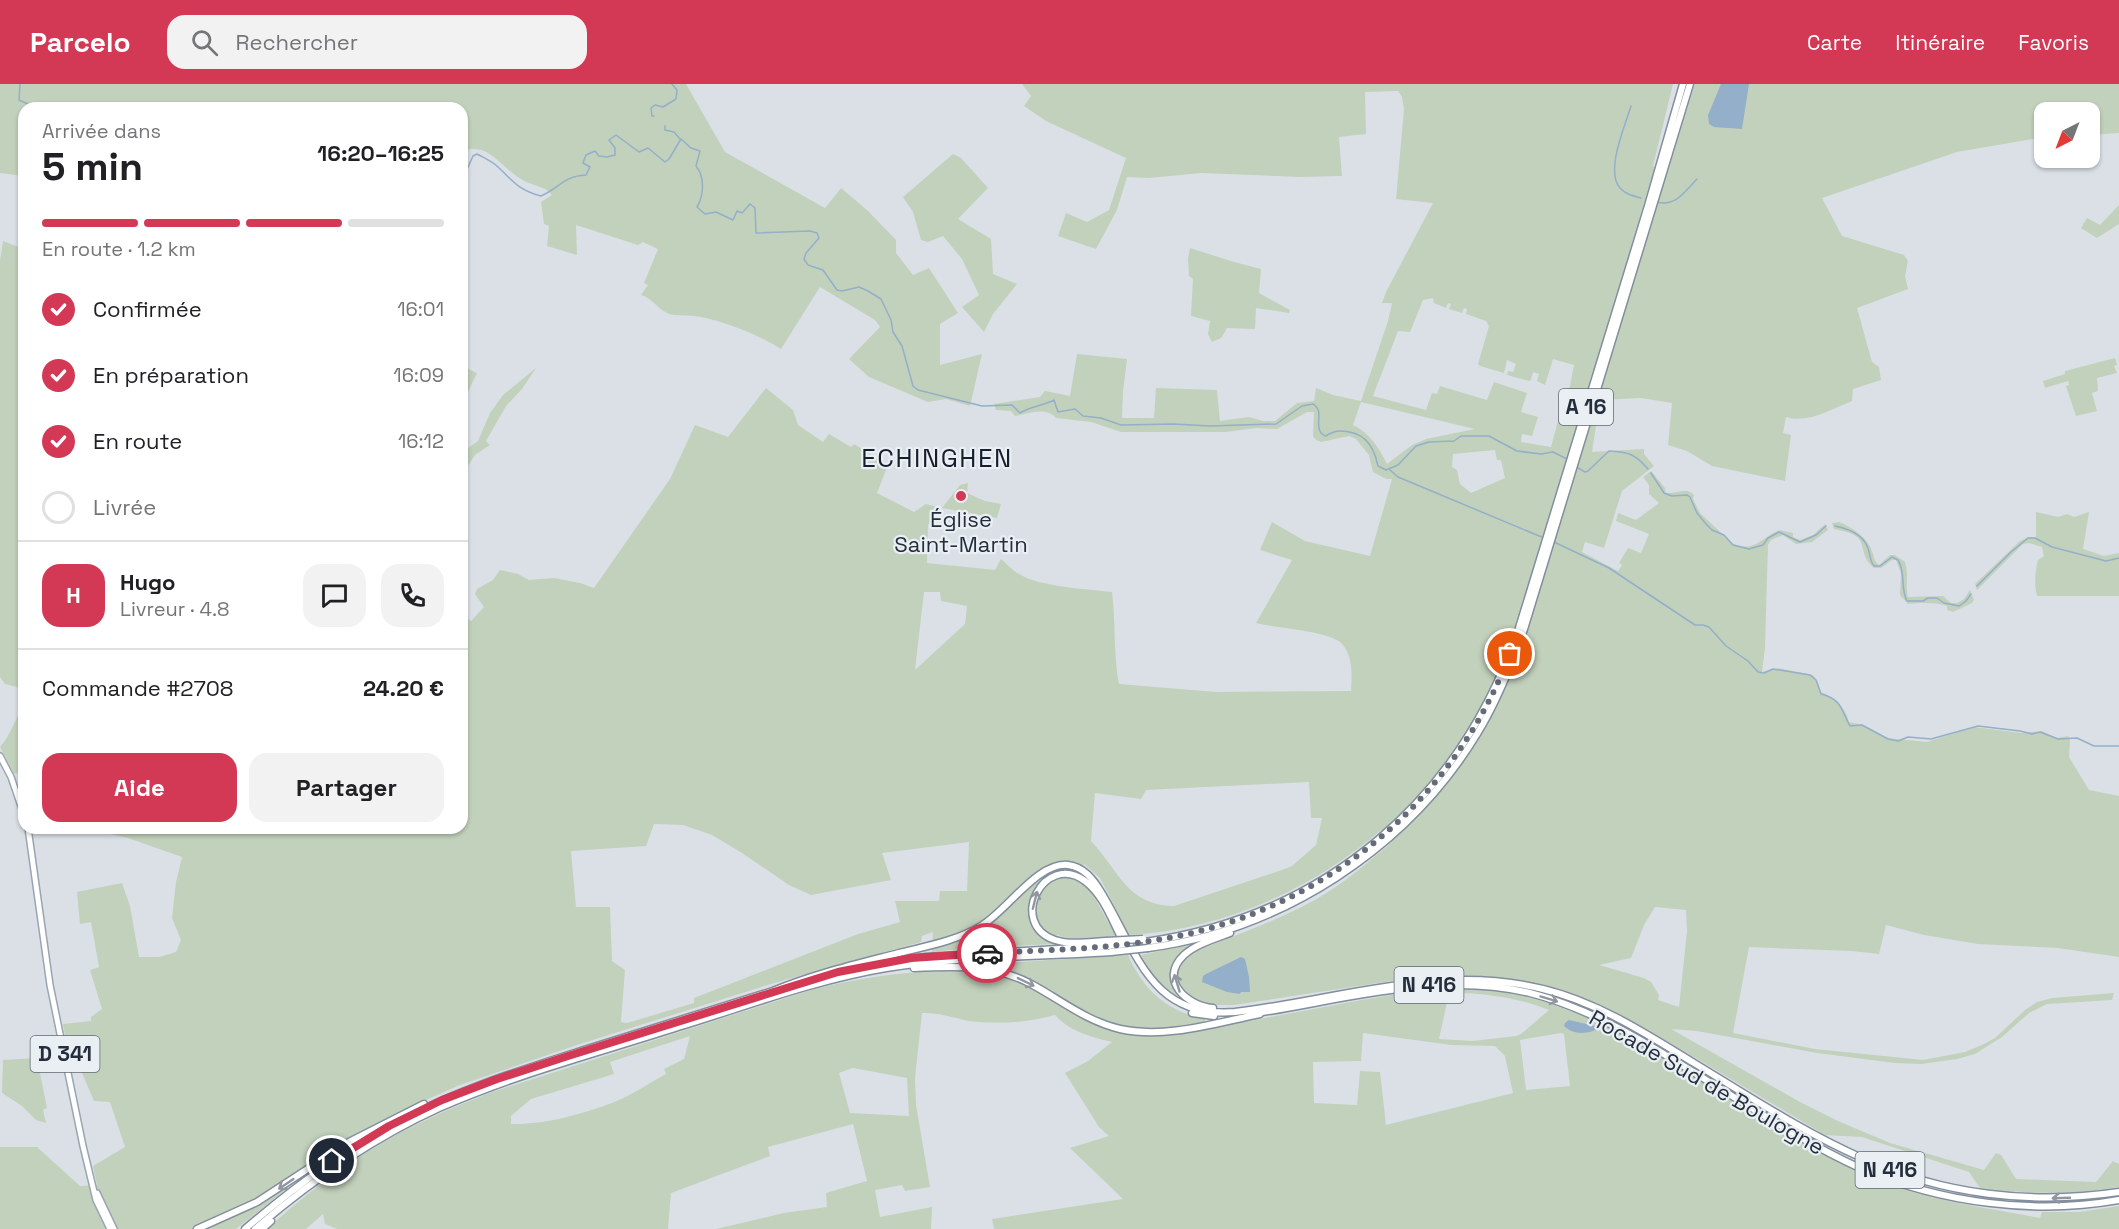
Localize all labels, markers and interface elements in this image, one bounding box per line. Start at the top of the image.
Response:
search box [167,15,587,69]
text: Parcelo [30,24,131,60]
icon: search [188,26,221,59]
text: Rechercher [236,28,358,56]
text: Carte [1807,29,1862,56]
text: Itinéraire [1895,29,1985,56]
text: Favoris [2018,29,2089,56]
north arrow [2034,102,2100,168]
map controls [2034,102,2100,168]
text: Arrivée dans [42,118,161,144]
text: 16:20–16:25 [317,139,444,167]
text: 5 min [42,142,143,191]
text: En route · 1.2 km [42,236,196,262]
icon: check [42,293,75,326]
text: Confirmée [93,295,202,323]
text: 16:01 [397,296,444,322]
icon: check [42,359,75,392]
text: En préparation [93,361,249,389]
text: 16:09 [393,362,444,388]
road number: A 16 [1559,389,1613,425]
icon: check [42,425,75,458]
text: En route [93,427,182,455]
text: 16:12 [398,428,444,454]
district label: ECHINGHEN [861,441,1013,475]
marker: Église Saint-Martin [954,489,968,503]
text: Livrée [93,493,156,521]
place label: Église Saint-Martin [894,505,1028,558]
button: chat [303,564,366,627]
button: phone [381,564,444,627]
text: Hugo [120,568,175,596]
text: H [66,581,81,609]
text: Livreur · 4.8 [120,596,229,622]
pin [1484,628,1535,679]
icon: bag [1493,637,1526,670]
text: Commande #2708 [42,674,234,702]
text: 24.20 € [363,674,444,702]
button: Aide [42,753,237,822]
button: Partager [249,753,444,822]
one-way arrow [1029,891,1041,910]
courier [957,923,1017,983]
icon: car [971,937,1004,970]
road number: N 416 [1394,967,1464,1003]
one-way arrow [1171,974,1182,993]
one-way arrow [1017,976,1035,988]
one-way arrow [1539,994,1558,1005]
street label: Rocade Sud de Boulogne [1585,1003,1829,1161]
road number: D 341 [31,1036,100,1072]
pin [306,1135,357,1186]
icon: home [315,1144,348,1177]
road number: N 416 [1856,1152,1924,1188]
one-way arrow [278,1178,294,1190]
one-way arrow [2051,1192,2071,1204]

